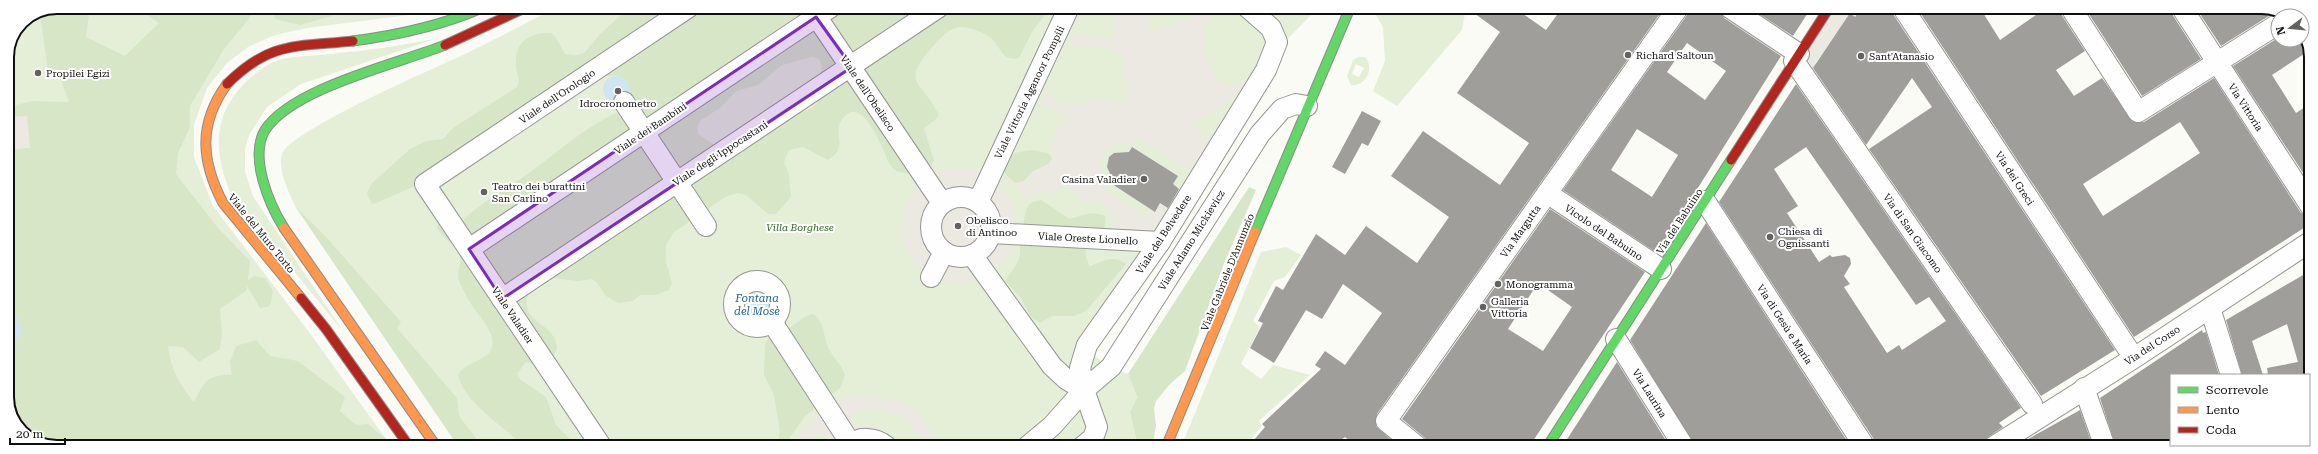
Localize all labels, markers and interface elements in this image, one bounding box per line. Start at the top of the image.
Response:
north arrow [2270,8,2310,48]
street label: Viale Vittoria Aganoor Pompili [992,24,1067,161]
text: N [2273,24,2288,36]
marker: Richard Saltoun [1623,50,1633,60]
place label: Richard Saltoun [1636,50,1714,61]
marker: Sant'Atanasio [1856,51,1866,61]
place label: Sant'Atanasio [1869,51,1934,62]
street label: Viale dell'Obelisco [838,53,897,133]
street label: Viale dell'Orologio [517,67,597,126]
marker: Propilei Egizi [33,68,43,78]
place label: Propilei Egizi [46,68,110,79]
street label: Via Vittoria [2226,81,2265,134]
marker: Idrocronometro [613,86,623,96]
place label: Idrocronometro [579,98,657,109]
street label: Viale dei Bambini [612,100,688,157]
street label: Viale degli Ippocastani [671,119,770,188]
street label: Via dei Greci [1993,149,2036,207]
place label: Casina Valadier [1062,174,1136,185]
marker: Casina Valadier [1139,174,1149,184]
place label: Teatro dei burattini San Carlino [492,181,585,204]
street label: Via del Babuino [1654,186,1705,256]
marker: Teatro dei burattini San Carlino [479,187,489,197]
street label: Viale Adamo Mickievicz [1156,188,1227,292]
street label: Viale del Muro Torto [226,191,297,275]
street label: Viale del Belvedere [1134,192,1193,276]
street label: Via di San Giacomo [1881,192,1944,275]
street label: Via Margutta [1498,202,1543,260]
street label: Vicolo del Babuino [1563,202,1645,263]
street label: Viale Gabriele D'Annunzio [1199,212,1256,332]
place label: Obelisco di Antinoo [966,215,1017,238]
marker: Obelisco di Antinoo [953,221,963,231]
park label: Villa Borghese [766,222,834,233]
place label: Chiesa di Ognissanti [1778,226,1830,249]
street label: Viale Oreste Lionello [1038,230,1138,247]
marker: Chiesa di Ognissanti [1765,232,1775,242]
marker: Monogramma [1493,279,1503,289]
place label: Monogramma [1506,279,1573,290]
street label: Via di Gesù e Maria [1755,282,1815,367]
street label: Viale Valadier [490,285,536,346]
water label: Fontana del Mosè [734,292,780,318]
place label: Galleria Vittoria [1491,296,1529,319]
marker: Galleria Vittoria [1478,302,1488,312]
street label: Via del Corso [2122,323,2182,367]
street label: Via Laurina [1630,367,1669,420]
legend [2170,374,2310,446]
text: Scorrevole [2206,383,2269,397]
text: Lento [2206,403,2240,417]
scale bar [10,420,65,446]
text: Coda [2206,423,2237,437]
text: 20 m [16,427,43,441]

